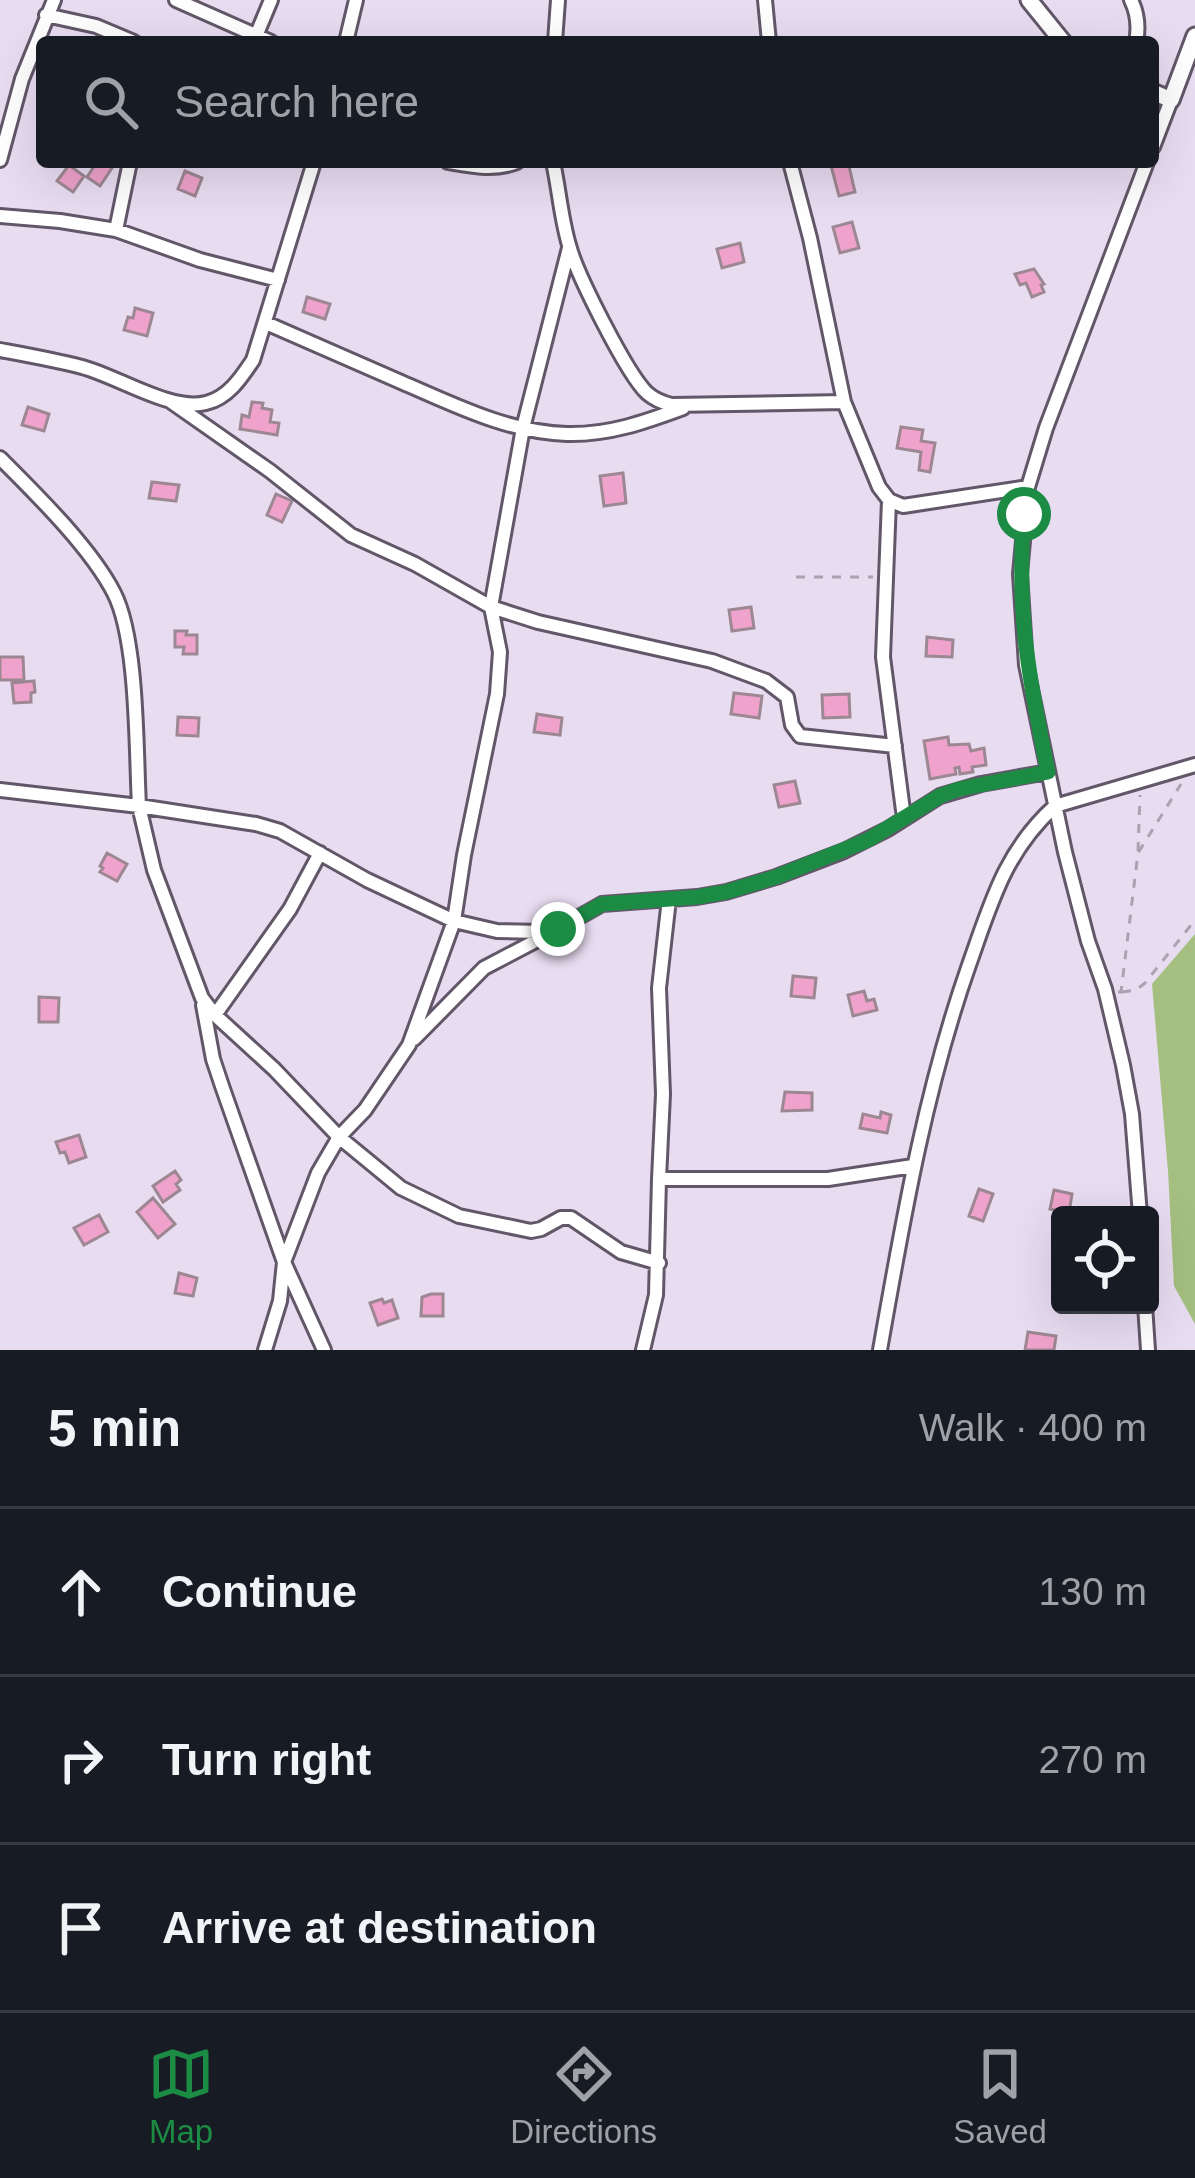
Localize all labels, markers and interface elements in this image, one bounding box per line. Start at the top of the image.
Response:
search box [36,36,1159,168]
icon: search [78,69,144,135]
text: Search here [174,76,419,127]
route start [997,487,1051,541]
route end [531,902,585,956]
map controls [1051,1206,1159,1314]
button: locate [1051,1206,1159,1314]
text: 5 min [48,1400,181,1457]
text: Walk · 400 m [919,1406,1147,1449]
icon: ahead [48,1559,114,1625]
text: Continue [162,1566,357,1617]
text: 130 m [1039,1570,1147,1613]
icon: right [48,1727,114,1793]
text: Turn right [162,1734,371,1785]
text: 270 m [1039,1738,1147,1781]
icon: arrive [48,1895,114,1961]
text: Arrive at destination [162,1902,597,1953]
tab: Map [148,2041,214,2151]
tab: Directions [510,2041,657,2151]
tab: Saved [953,2041,1047,2151]

